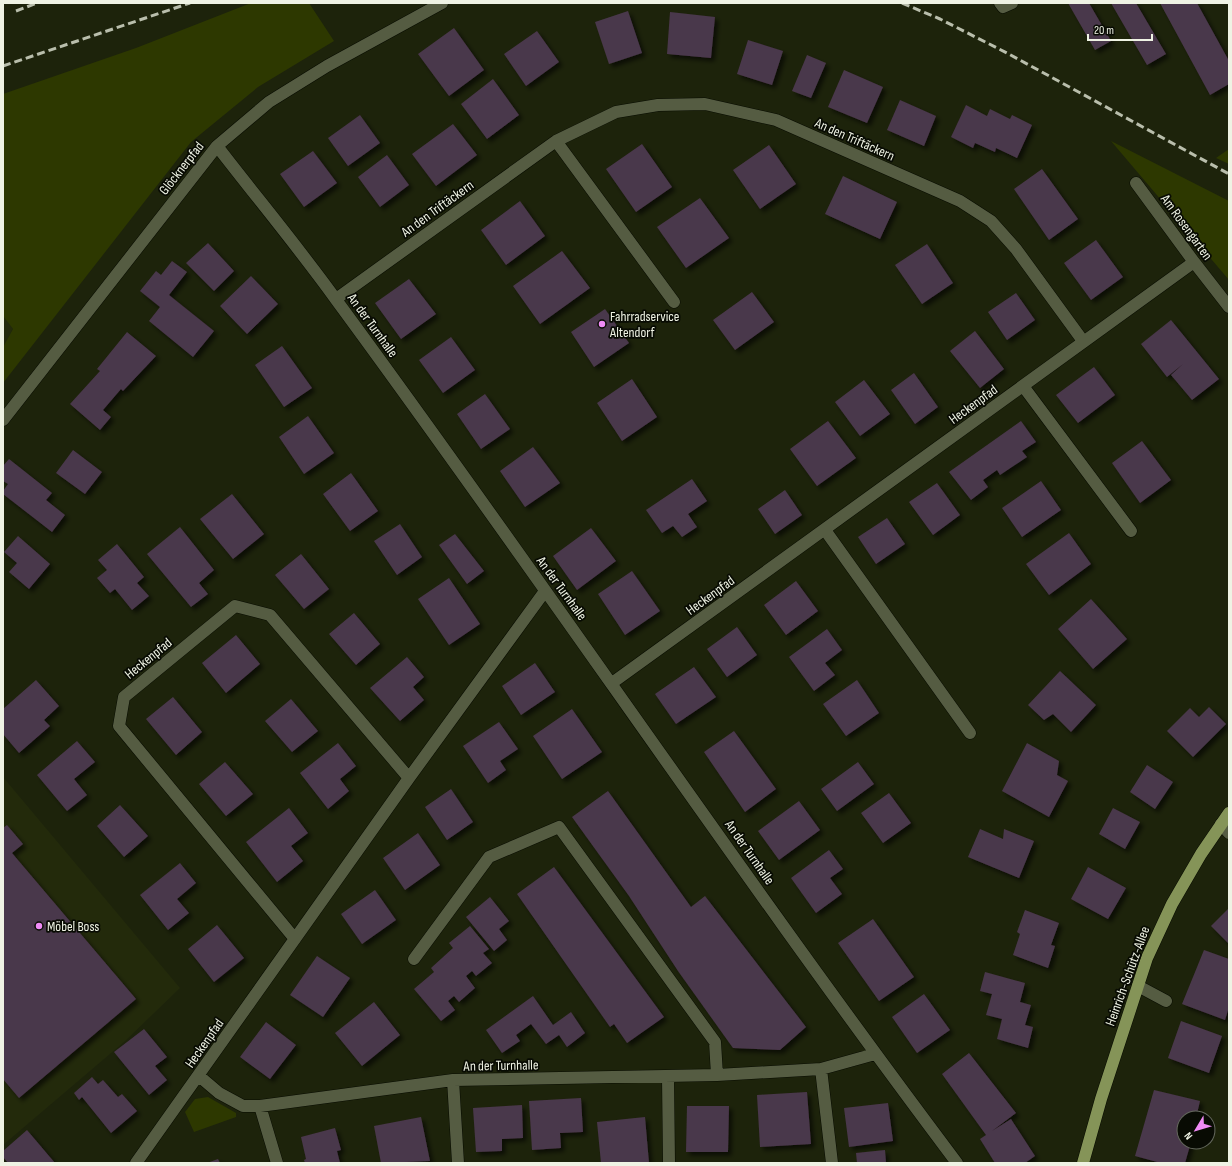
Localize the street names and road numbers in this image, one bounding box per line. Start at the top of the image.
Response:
street label: An den Triftäckern [811,114,897,165]
street label: Glöcknerpfad [155,138,208,198]
street label: An den Triftäckern [397,176,477,241]
street label: Am Rosengarten [1157,190,1216,263]
street label: An der Turnhalle [343,289,402,361]
street label: Heckenpfad [946,381,1001,428]
street label: An der Turnhalle [532,552,591,624]
street label: Heckenpfad [683,572,738,619]
street label: Heckenpfad [121,634,176,683]
street label: An der Turnhalle [721,816,778,888]
street label: Heinrich-Schütz-Allee [1102,924,1153,1028]
street label: Heckenpfad [181,1015,228,1071]
street label: An der Turnhalle [462,1056,539,1075]

